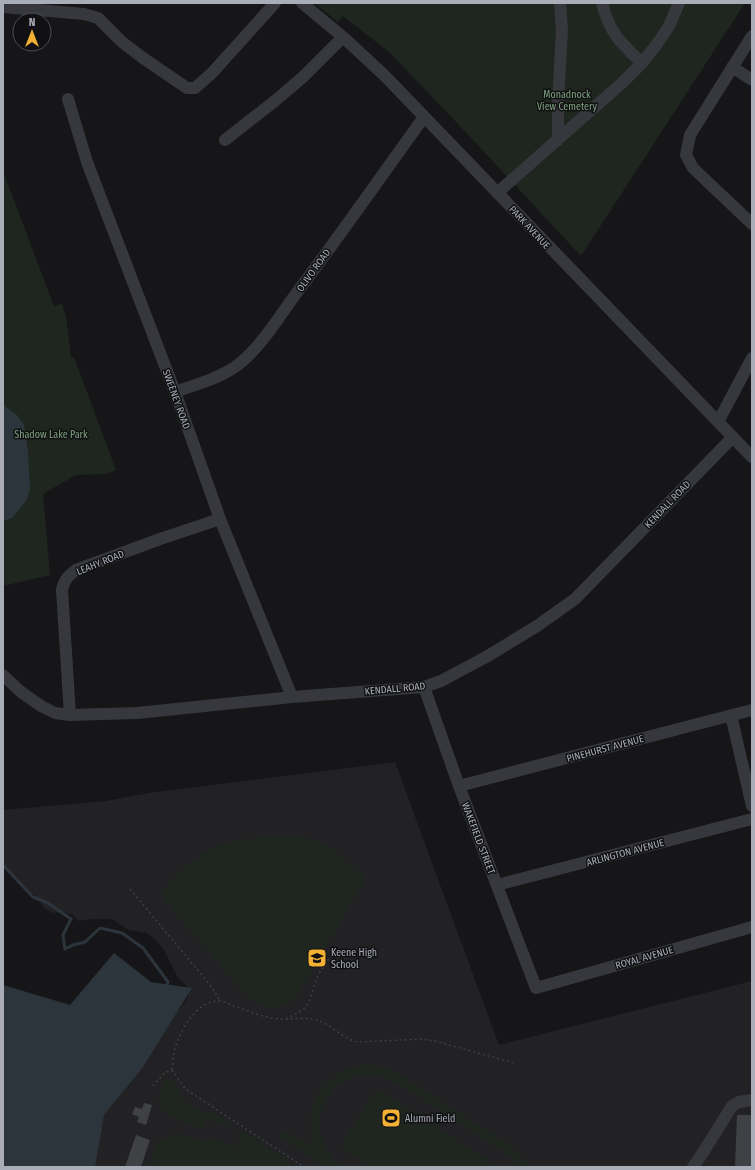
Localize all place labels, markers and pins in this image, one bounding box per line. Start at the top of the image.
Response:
school or university icon: Keene High School [306,947,328,969]
place label: Keene High School [331,947,377,971]
sports icon: Alumni Field [380,1107,402,1129]
place label: Alumni Field [405,1113,455,1125]

